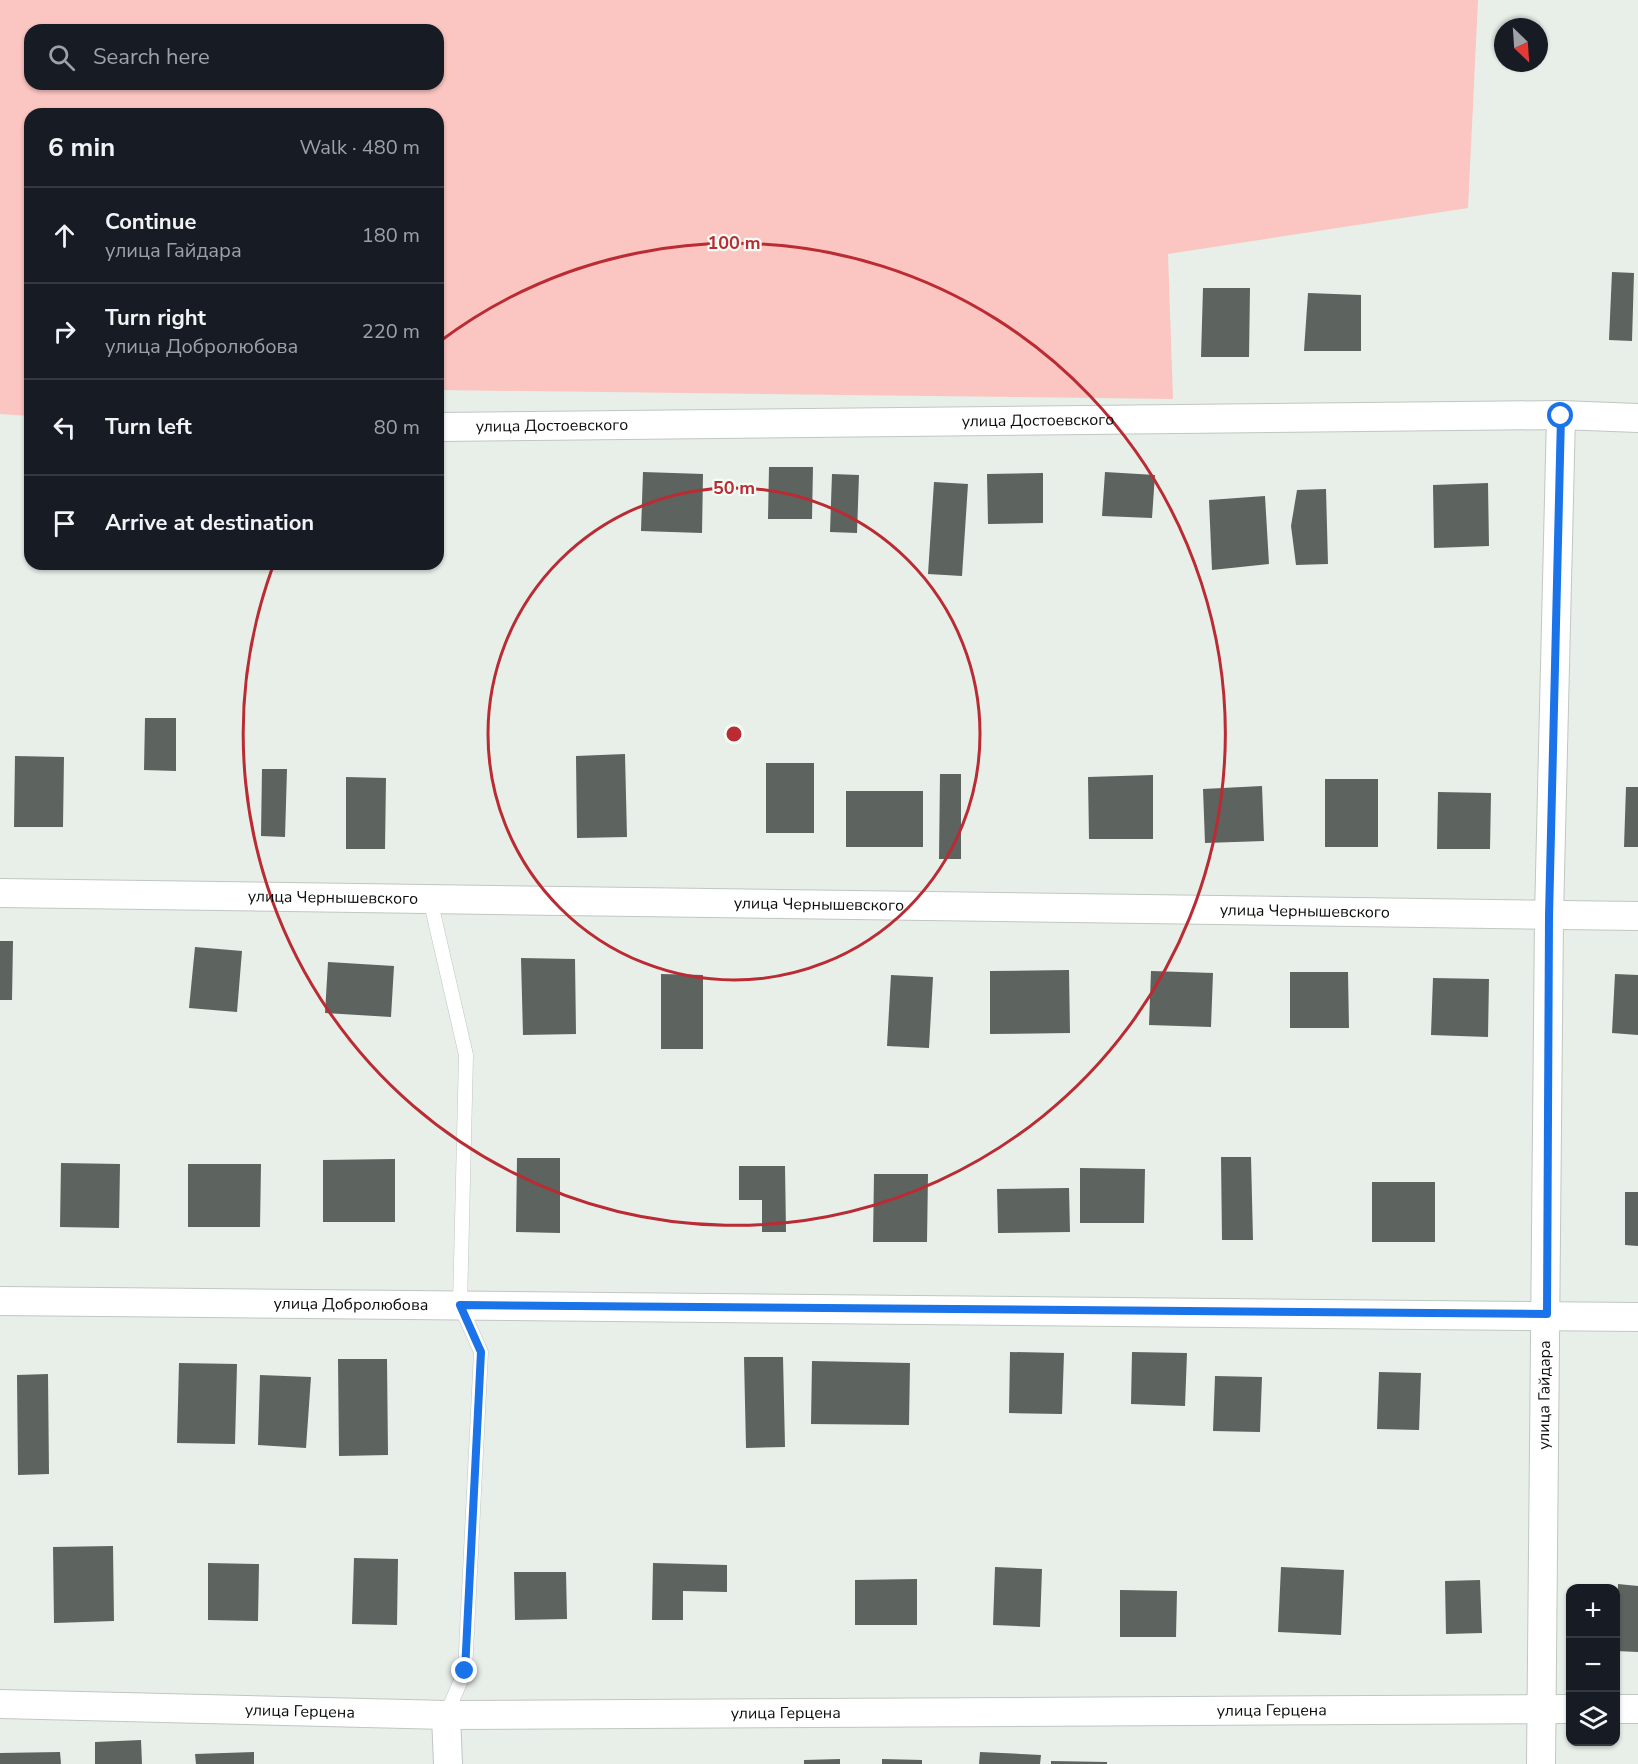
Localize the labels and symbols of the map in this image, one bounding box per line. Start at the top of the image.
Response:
north arrow [1494,18,1548,72]
text: 100 m [707,231,761,255]
route start [1547,402,1573,428]
street label: улица Достоевского [962,409,1114,432]
street label: улица Достоевского [476,414,628,438]
text: 50 m [713,476,755,500]
centre of rings [724,724,744,744]
street label: улица Чернышевского [248,885,418,910]
street label: улица Чернышевского [734,892,904,917]
street label: улица Чернышевского [1220,899,1390,924]
street label: улица Добролюбова [273,1293,428,1316]
street label: улица Гайдара [1533,1340,1556,1450]
route end [451,1657,477,1683]
street label: улица Герцена [245,1699,355,1724]
street label: улица Герцена [1217,1699,1327,1722]
street label: улица Герцена [731,1702,841,1724]

